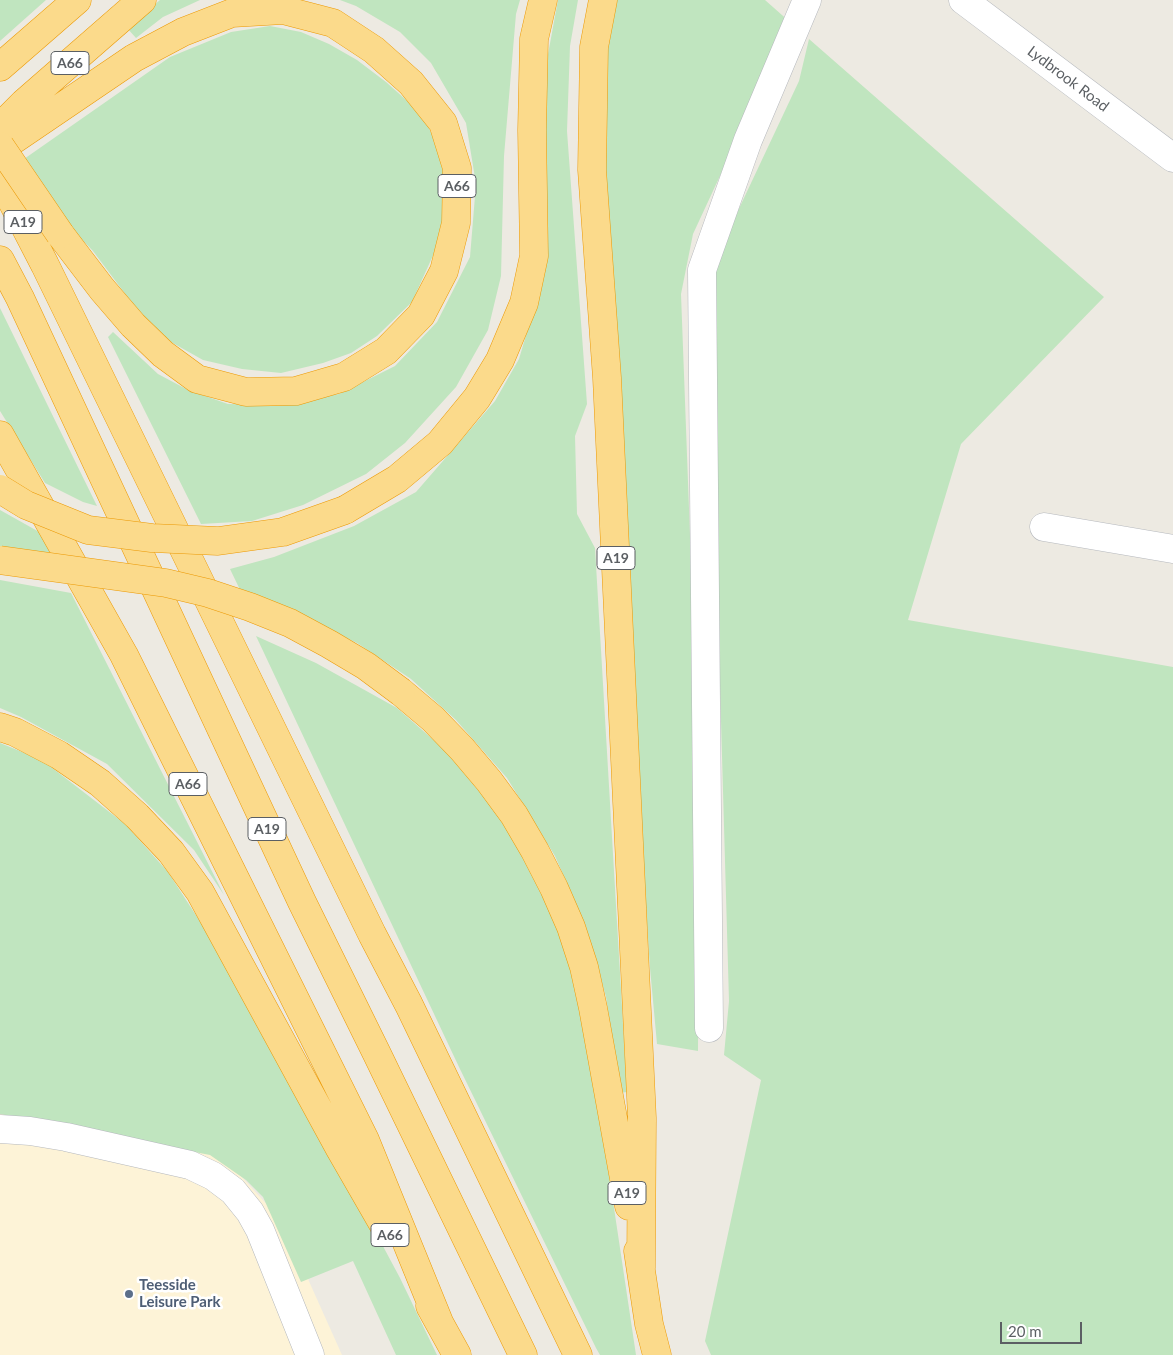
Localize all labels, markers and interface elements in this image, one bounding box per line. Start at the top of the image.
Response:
street label: Lydbrook Road [1024,42,1112,116]
road number: A66 [51,52,89,74]
road number: A66 [438,175,476,198]
road number: A19 [4,210,42,233]
road number: A19 [597,546,635,570]
road number: A66 [169,772,207,796]
road number: A19 [248,818,286,841]
road number: A19 [608,1182,646,1204]
road number: A66 [371,1224,409,1246]
place label: Teesside Leisure Park [139,1276,221,1311]
marker: Teesside Leisure Park [123,1288,135,1300]
scale bar [1003,1312,1086,1344]
text: 20 m [1008,1322,1042,1340]

